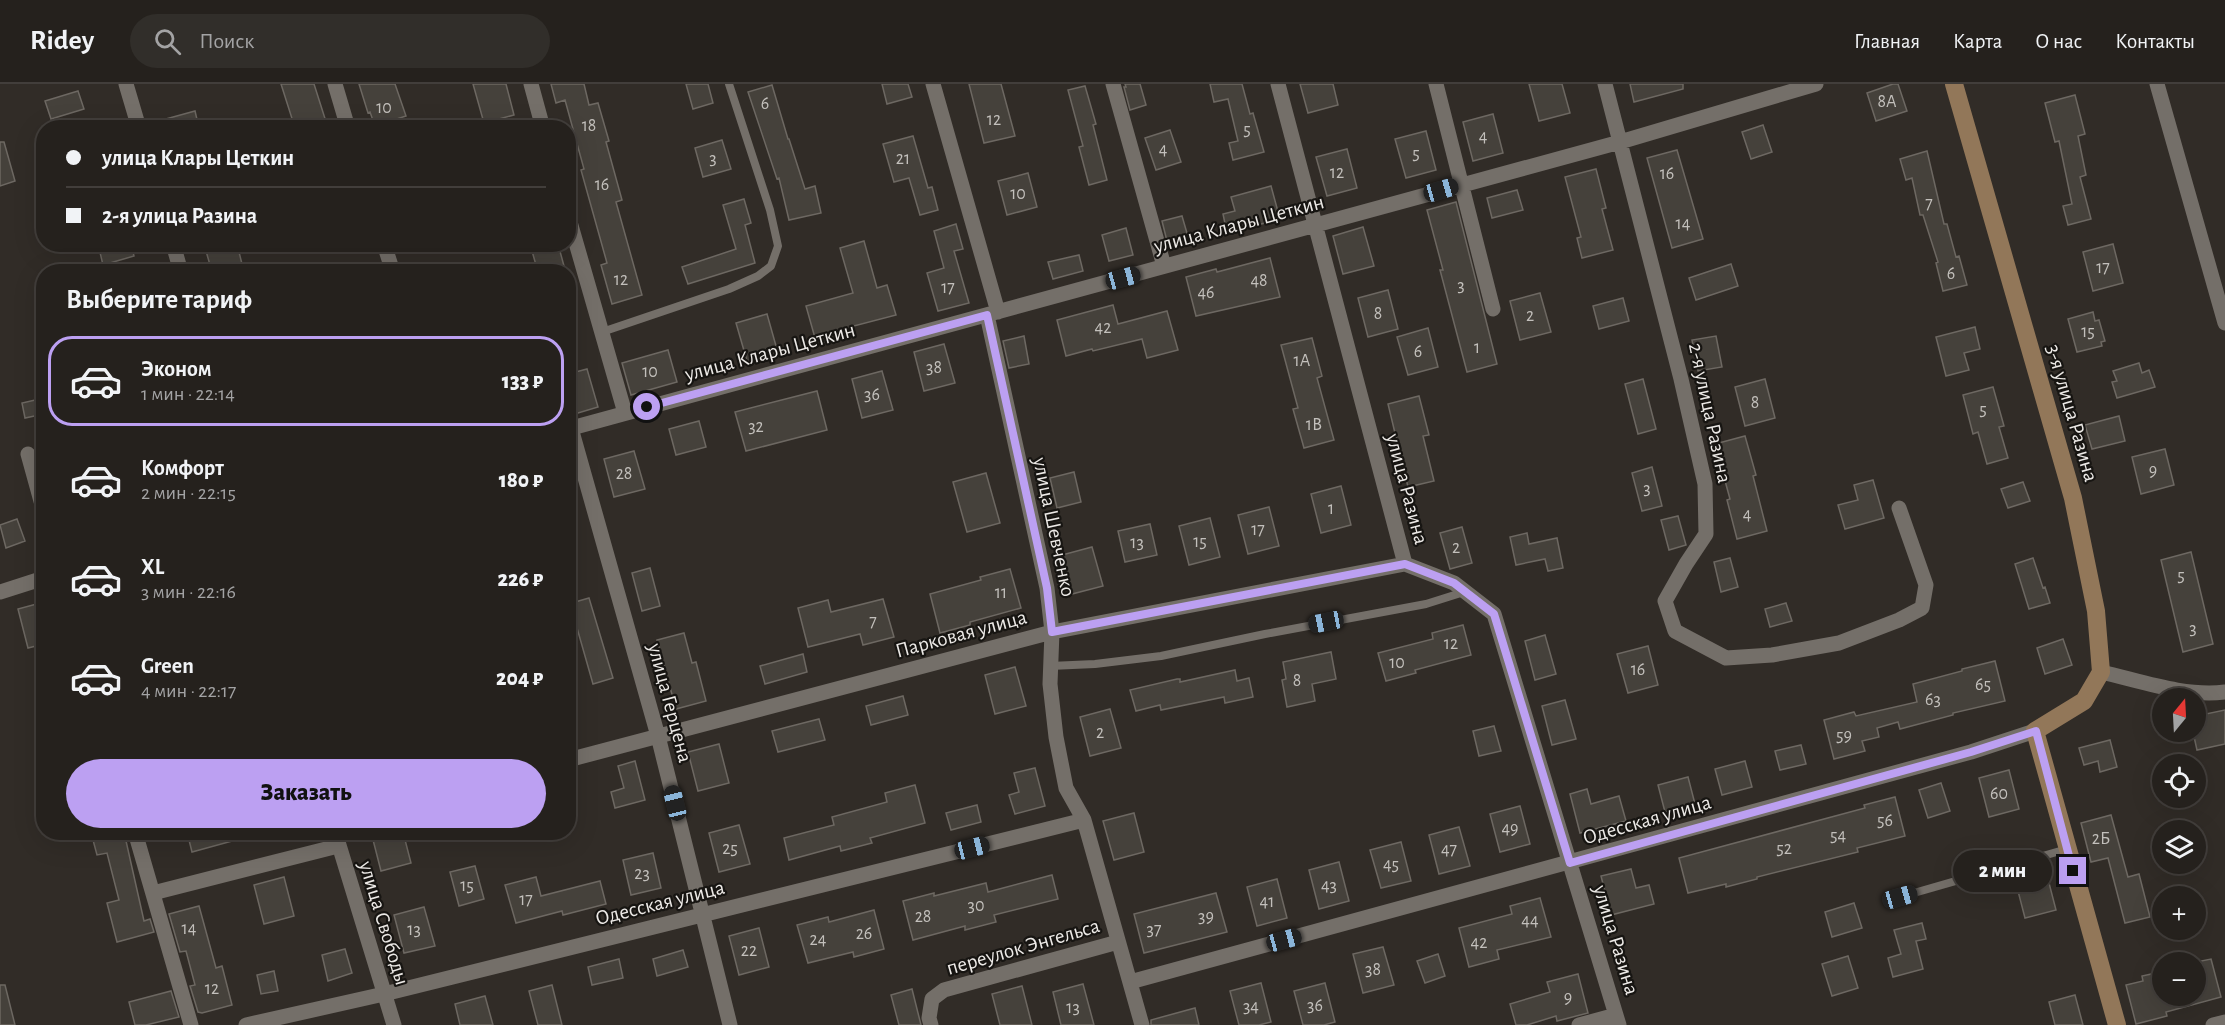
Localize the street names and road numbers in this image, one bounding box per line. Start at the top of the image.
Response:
street label: улица Клары Цеткин [1151,191,1327,257]
street label: улица Клары Цеткин [682,319,858,385]
street label: 2-я улица Разина [1685,341,1735,485]
street label: 3-я улица Разина [2042,342,2102,484]
street label: улица Разина [1382,430,1432,547]
street label: улица Шевченко [1029,454,1079,599]
street label: Парковая улица [893,606,1029,662]
street label: улица Герцена [644,640,696,765]
street label: Одесская улица [1580,792,1714,848]
street label: улица Свободы [355,858,413,988]
street label: Одесская улица [593,877,727,929]
street label: улица Разина [1589,882,1643,998]
street label: переулок Энгельса [944,915,1102,979]

